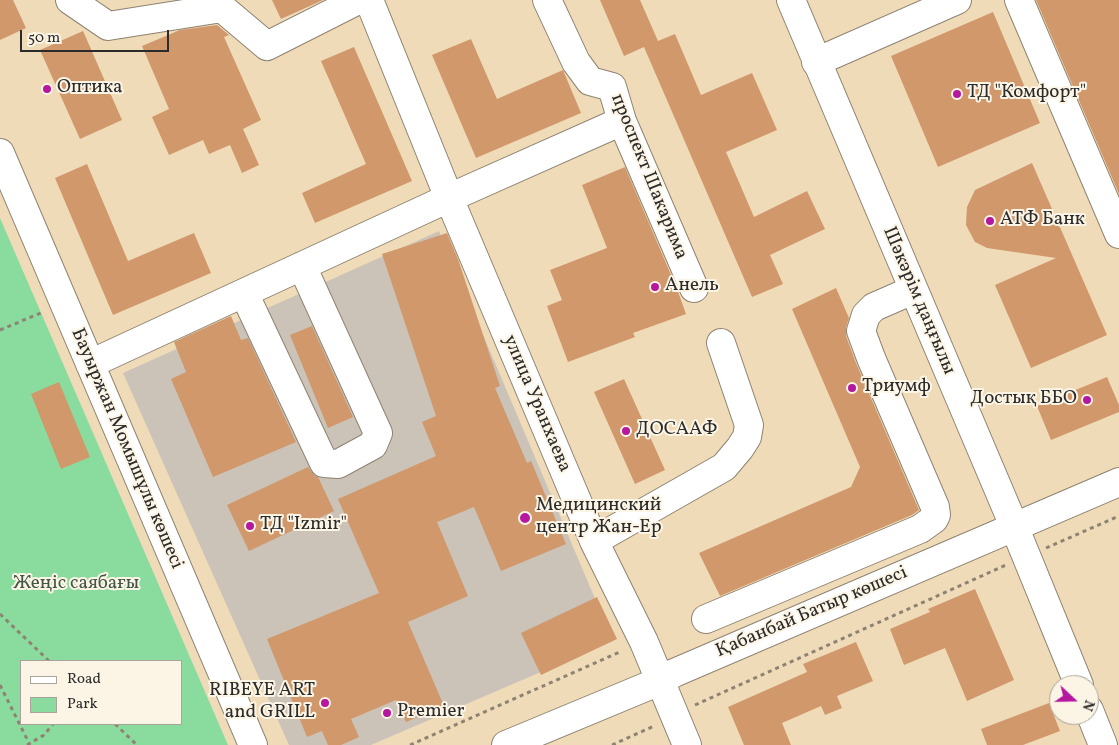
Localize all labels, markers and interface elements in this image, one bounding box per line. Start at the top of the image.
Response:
scale bar [22,20,171,52]
text: 50 m [28,28,60,49]
place label: Оптика [57,78,123,100]
marker: Оптика [41,83,53,95]
place label: ТД "Комфорт" [967,83,1086,105]
marker: ТД "Комфорт" [951,88,963,100]
street label: проспект Шакарима [604,91,692,263]
place label: АТФ Банк [1000,210,1085,232]
marker: АТФ Банк [984,215,996,227]
street label: Шәкәрім даңғылы [877,224,959,378]
place label: Анель [665,276,719,298]
marker: Анель [649,281,661,293]
street label: Бауыржан Момышұлы көшесі [65,325,187,573]
street label: улица Уранхаева [497,332,575,476]
place label: Триумф [862,377,931,399]
marker: Триумф [846,382,858,394]
place label: Достық ББО [970,389,1077,411]
marker: Достық ББО [1081,394,1093,406]
place label: ДОСААФ [636,420,717,442]
marker: ДОСААФ [620,425,632,437]
place label: Медицинский центр Жан-Ер [536,496,662,540]
marker: Медицинский центр Жан-Ер [518,511,532,525]
place label: ТД "Izmir" [260,515,347,537]
marker: ТД "Izmir" [244,520,256,532]
street label: Қабанбай Батыр көшесі [713,562,911,664]
park label: Жеңіс саябағы [13,574,139,596]
legend [20,660,182,725]
text: Road [67,669,101,690]
north arrow [1049,675,1099,725]
place label: RIBEYE ART and GRILL [209,681,315,725]
text: Park [67,694,98,715]
marker: RIBEYE ART and GRILL [319,697,331,709]
text: N [1077,697,1098,713]
place label: Premier [397,702,465,724]
marker: Premier [381,707,393,719]

